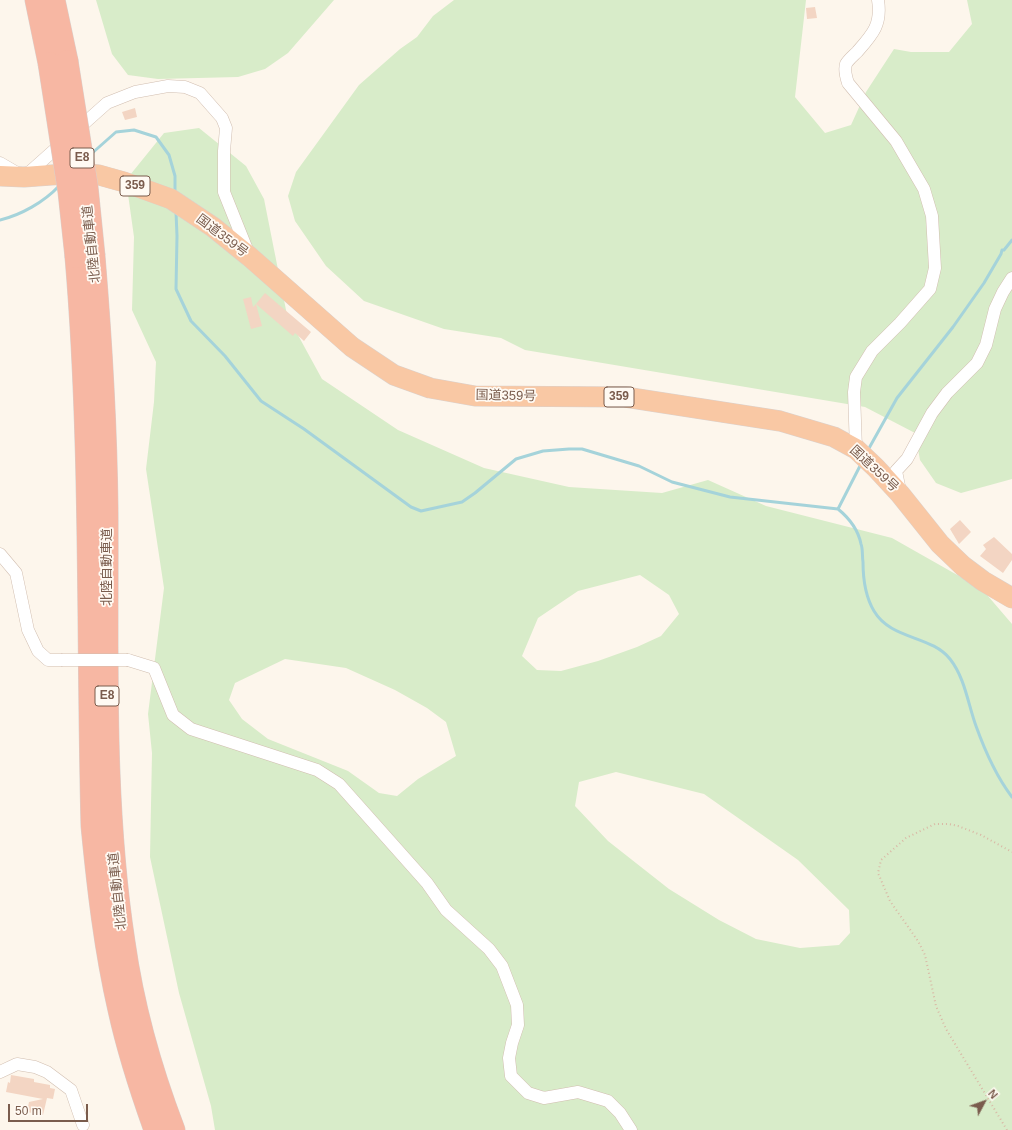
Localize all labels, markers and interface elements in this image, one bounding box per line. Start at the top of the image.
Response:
road number: E8 [70,148,94,168]
road number: 359 [120,176,150,196]
street label: 北陸自動車道 [80,204,104,284]
street label: 国道359号 [193,212,251,260]
road number: 359 [604,387,634,407]
street label: 国道359号 [476,388,536,404]
street label: 国道359号 [846,443,902,495]
street label: 北陸自動車道 [99,528,115,606]
road number: E8 [95,686,119,706]
street label: 北陸自動車道 [106,851,130,931]
north arrow [964,1082,1004,1122]
text: N [986,1087,1000,1101]
scale bar [10,1096,90,1122]
text: 50 m [15,1104,42,1118]

